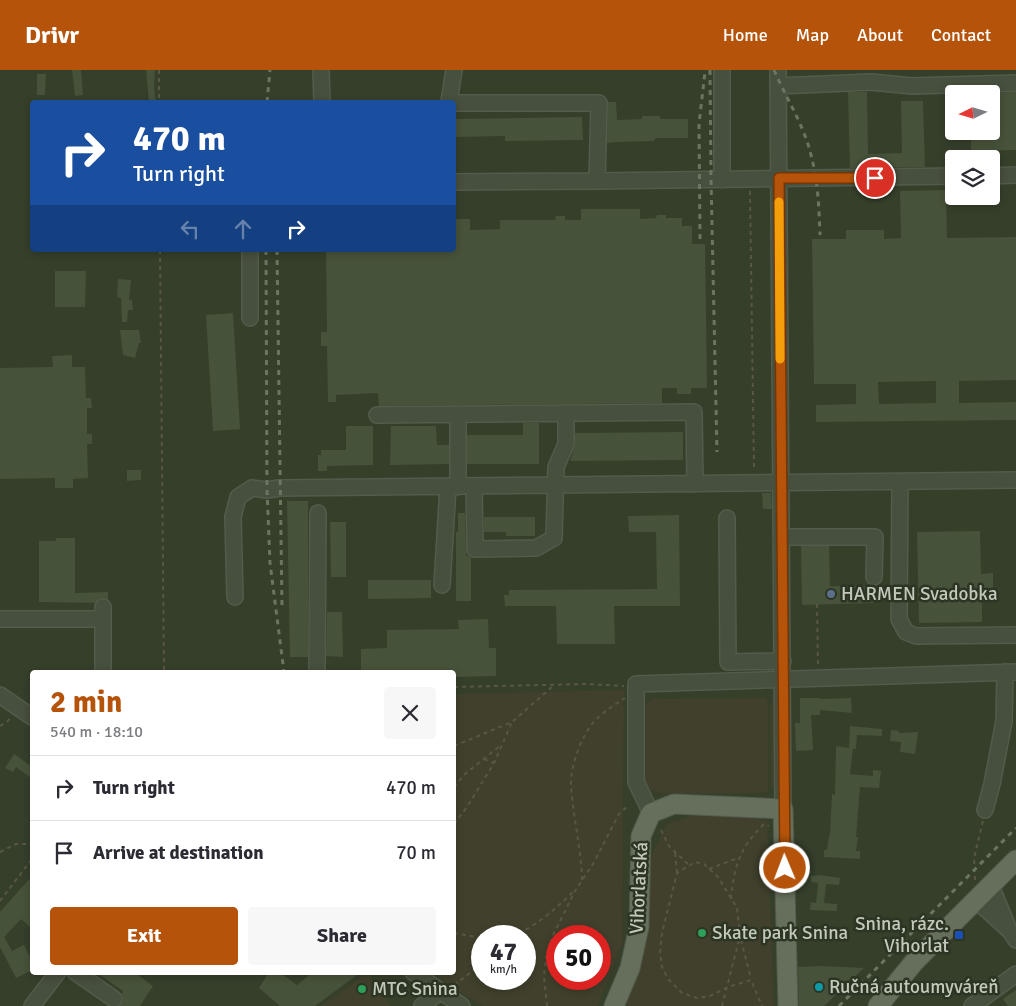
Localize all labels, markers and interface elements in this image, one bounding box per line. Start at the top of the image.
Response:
text: Drivr [25,20,79,50]
text: Home [723,24,768,46]
text: Map [796,24,829,46]
text: About [857,24,903,46]
text: Contact [931,24,991,46]
north arrow [945,85,1000,140]
map controls [945,85,1000,205]
text: 470 m [133,117,226,160]
icon: right [50,120,115,185]
button: layers [945,150,1000,205]
pin [854,157,896,199]
text: Turn right [133,160,225,187]
icon: arrive [861,164,889,192]
icon: left [176,215,204,243]
icon: ahead [229,215,257,243]
icon: right [282,215,310,243]
place label: HARMEN Svadobka [841,582,998,606]
marker: HARMEN Svadobka [825,588,837,600]
text: 2 min [50,684,122,721]
button: close [384,687,436,739]
text: 540 m · 18:10 [50,722,143,742]
icon: right [50,774,78,802]
text: Turn right [93,776,175,800]
text: 470 m [386,776,436,800]
icon: arrive [50,839,78,867]
text: Arrive at destination [93,841,264,865]
text: 70 m [396,841,436,865]
street label: Vihorlatská [625,841,653,935]
position arrow [758,841,810,893]
button: Exit [50,907,238,965]
button: Share [248,907,436,965]
place label: Snina, rázc. Vihorlat [855,912,949,958]
place label: Skate park Snina [712,921,848,945]
speed limit sign: 50 [546,925,611,990]
marker: Skate park Snina [696,927,708,939]
marker: Snina, rázc. Vihorlat [953,929,965,941]
text: 47 [490,936,517,967]
text: km/h [490,962,517,977]
place label: Ručná autoumyváreň [829,975,999,999]
place label: MTC Snina [372,977,458,1001]
marker: Ručná autoumyváreň [813,981,825,993]
marker: MTC Snina [356,983,368,995]

